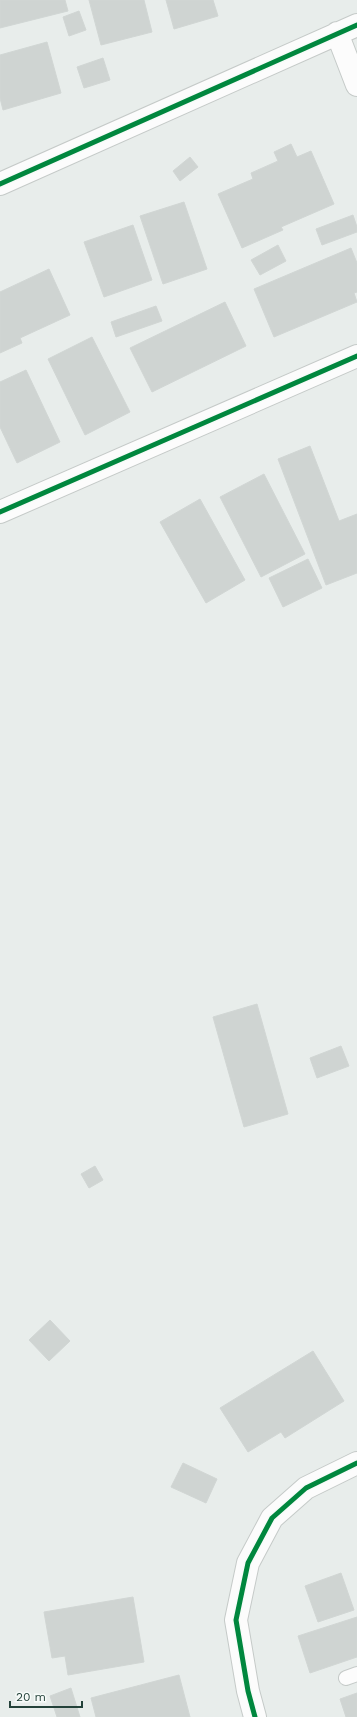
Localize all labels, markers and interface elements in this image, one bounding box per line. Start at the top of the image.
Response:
scale bar [10,1683,82,1709]
text: 20 m [16,1690,46,1704]

